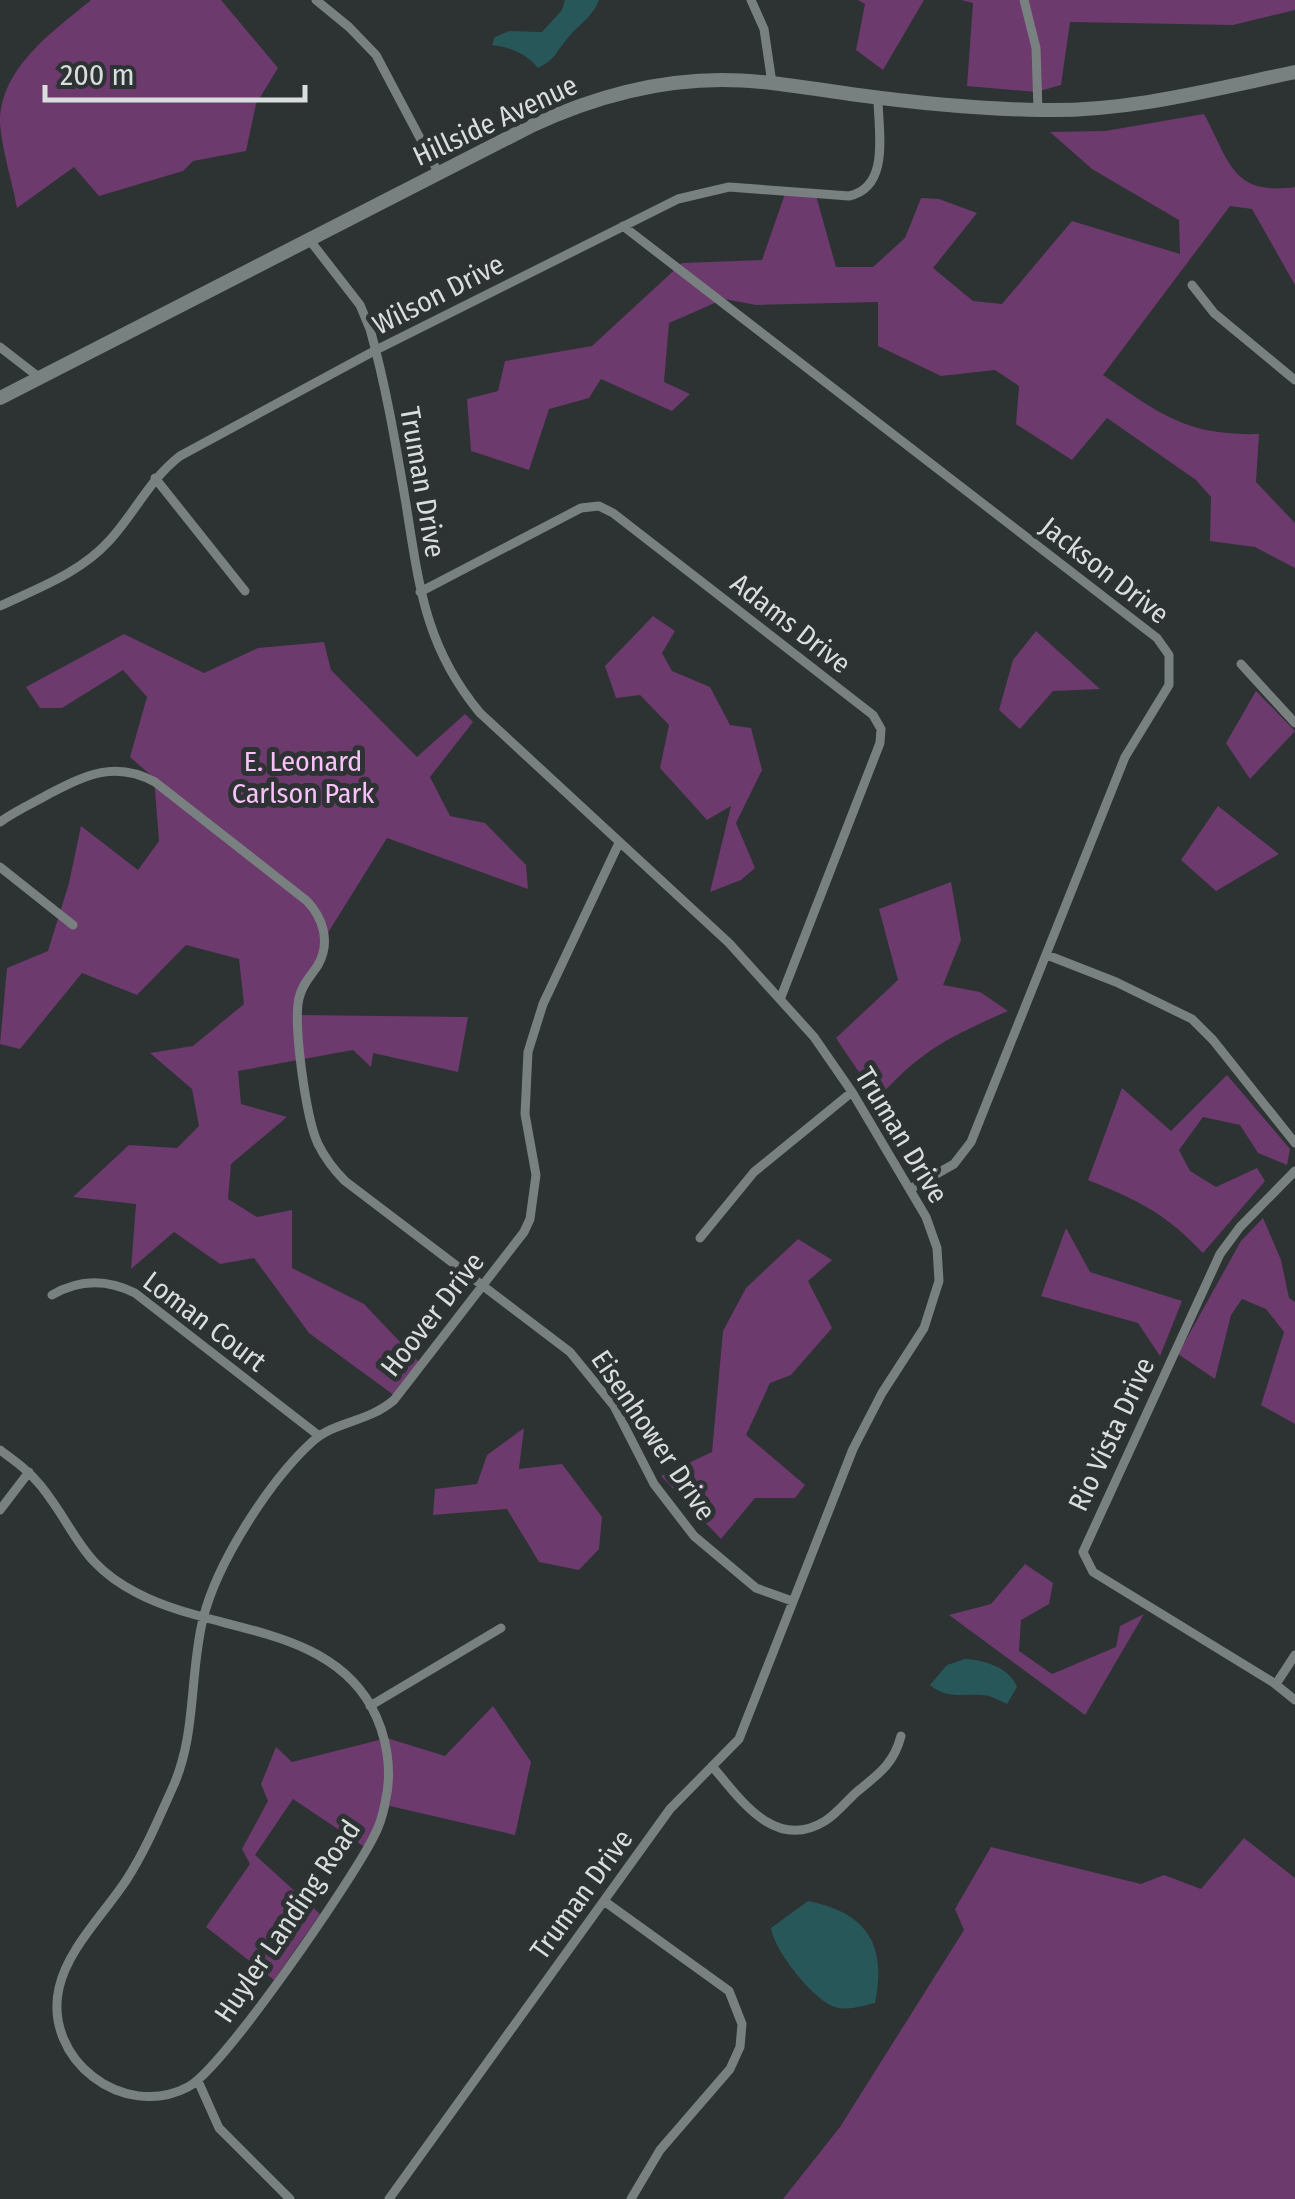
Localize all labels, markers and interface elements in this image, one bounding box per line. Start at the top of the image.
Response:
scale bar [45,40,305,102]
text: 200 m [60,57,135,93]
street label: Hillside Avenue [408,68,583,173]
street label: Wilson Drive [367,247,509,342]
street label: Truman Drive [393,404,452,560]
street label: Jackson Drive [1034,510,1175,631]
street label: Adams Drive [724,566,857,680]
park label: E. Leonard Carlson Park [232,745,375,810]
street label: Truman Drive [848,1061,955,1209]
street label: Hoover Drive [374,1246,491,1383]
street label: Loman Court [137,1265,273,1379]
street label: Eisenhower Drive [585,1344,723,1527]
street label: Rio Vista Drive [1062,1352,1161,1516]
street label: Huyler Landing Road [208,1814,367,2029]
street label: Truman Drive [523,1823,640,1966]

